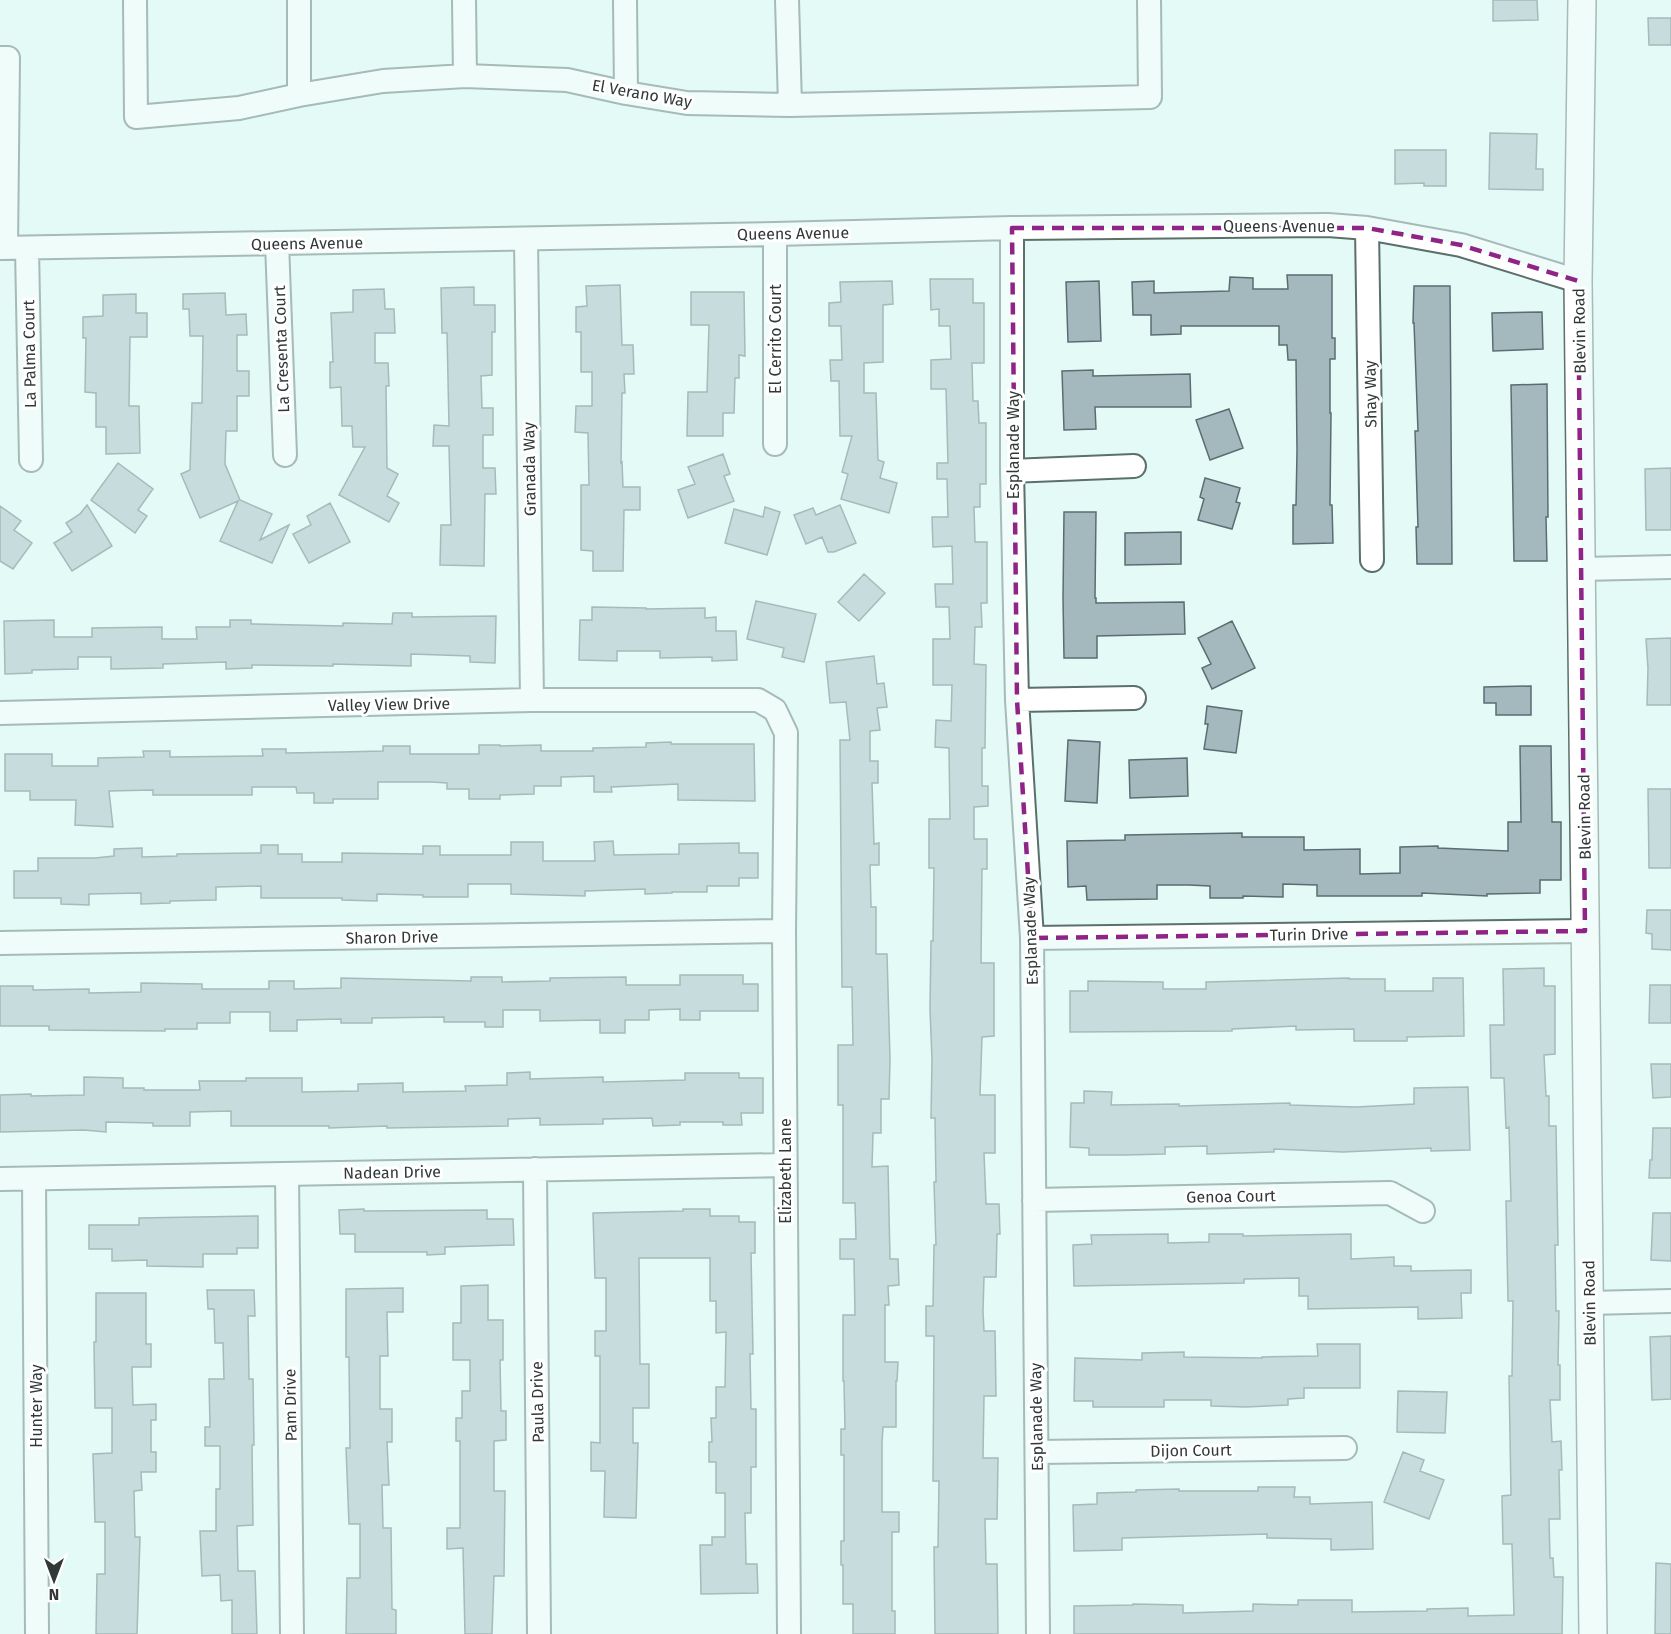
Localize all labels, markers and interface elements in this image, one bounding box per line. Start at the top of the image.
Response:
street label: El Verano Way [591,75,693,112]
street label: Queens Avenue [1223,217,1335,236]
street label: Queens Avenue [737,223,849,244]
street label: Queens Avenue [251,233,363,254]
street label: El Cerrito Court [766,284,785,394]
street label: La Cresenta Court [270,285,293,413]
street label: Blevin Road [1569,288,1590,374]
street label: La Palma Court [19,299,40,408]
street label: Shay Way [1360,360,1381,428]
street label: Esplanade Way [1004,391,1023,499]
street label: Granada Way [519,422,540,516]
street label: Valley View Drive [328,694,450,715]
street label: Blevin Road [1574,774,1595,860]
street label: Esplanade Way [1019,876,1042,986]
street label: Turin Drive [1269,924,1349,945]
street label: Sharon Drive [345,927,439,948]
street label: Elizabeth Lane [776,1118,795,1224]
street label: Nadean Drive [343,1162,441,1183]
street label: Genoa Court [1186,1186,1276,1207]
street label: Blevin Road [1579,1260,1600,1346]
street label: Paula Drive [527,1361,548,1443]
street label: Esplanade Way [1026,1362,1047,1471]
street label: Hunter Way [27,1364,46,1448]
street label: Pam Drive [280,1369,301,1441]
street label: Dijon Court [1150,1440,1232,1461]
north arrow [24,1550,84,1610]
text: N [49,1585,59,1604]

